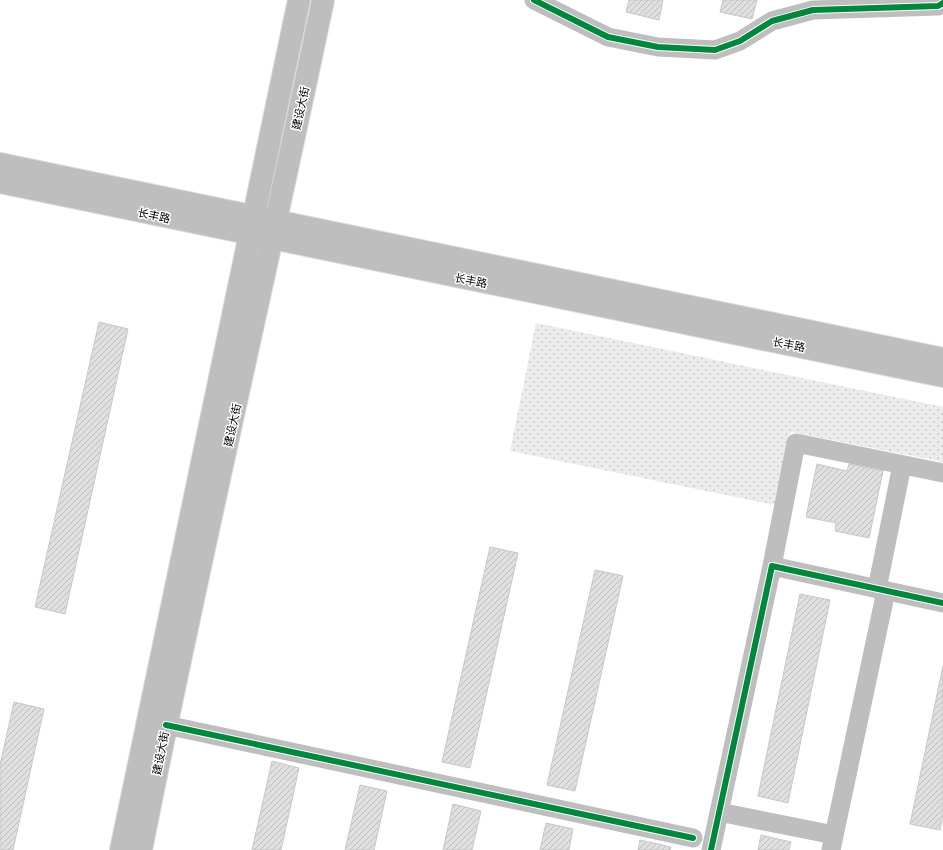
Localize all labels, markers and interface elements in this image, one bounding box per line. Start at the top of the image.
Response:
street label: 建设大街 [289,85,311,131]
street label: 长丰路 [137,205,171,225]
street label: 长丰路 [454,270,488,290]
street label: 长丰路 [772,334,806,354]
street label: 建设大街 [221,402,243,448]
street label: 建设大街 [149,730,171,776]

